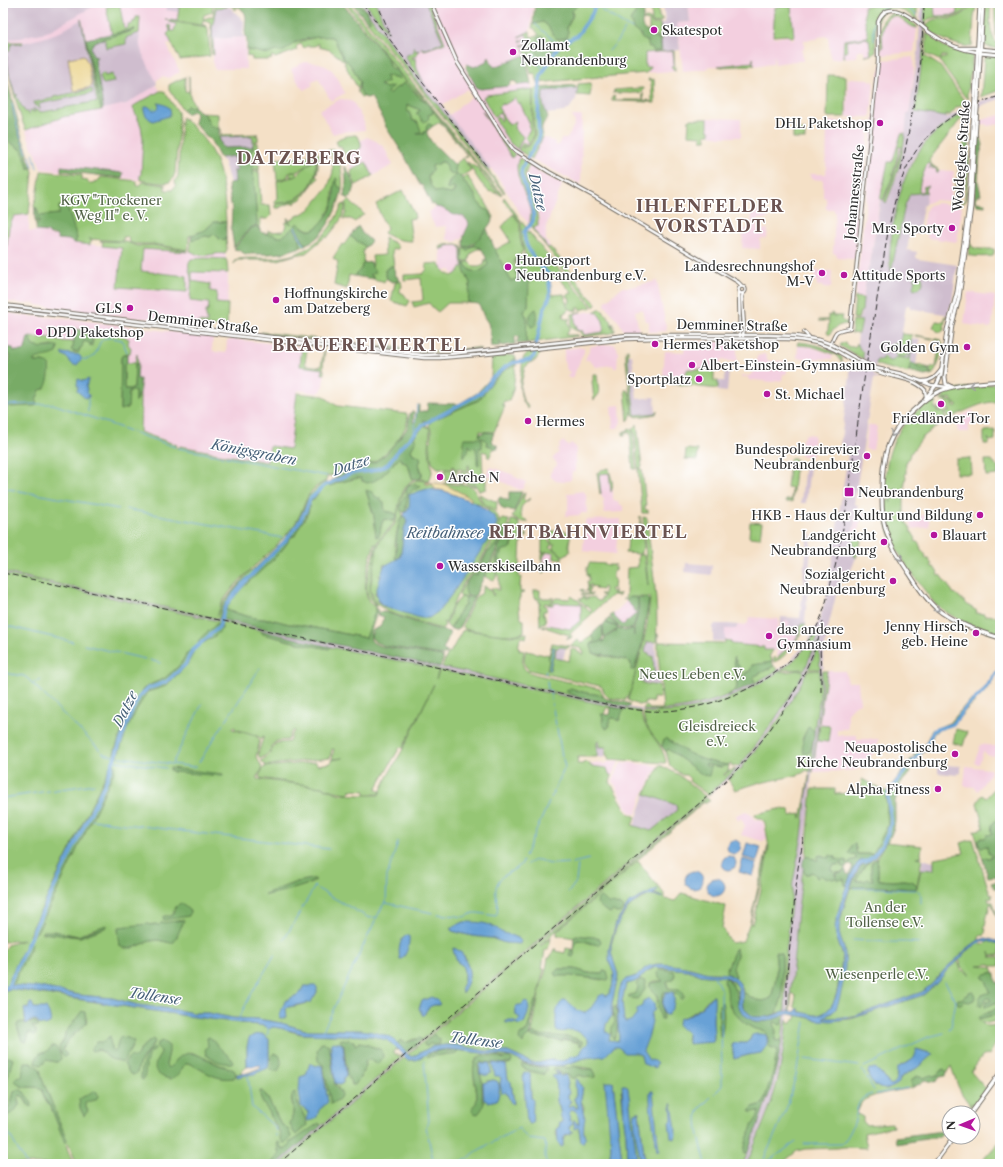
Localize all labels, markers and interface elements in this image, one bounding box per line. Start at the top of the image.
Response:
place label: Skatespot [662,22,722,38]
marker: Skatespot [649,25,659,35]
place label: Zollamt Neubrandenburg [521,37,627,68]
marker: Zollamt Neubrandenburg [508,47,518,57]
street label: Woldegker Straße [949,100,973,213]
place label: DHL Paketshop [775,115,872,131]
marker: DHL Paketshop [875,118,885,128]
street label: Johannesstraße [841,144,867,242]
district label: DATZEBERG [237,148,361,168]
water label: Datze [525,170,551,214]
park label: KGV "Trockener Weg II" e. V. [61,192,162,223]
district label: IHLENFELDER VORSTADT [636,196,784,236]
place label: Mrs. Sporty [872,220,945,236]
marker: Mrs. Sporty [947,223,957,233]
place label: Hundesport Neubrandenburg e.V. [516,252,646,283]
place label: Landesrechnungshof M-V [685,258,815,289]
marker: Hundesport Neubrandenburg e.V. [503,262,513,272]
place label: Attitude Sports [851,267,946,283]
marker: Landesrechnungshof M-V [817,268,827,278]
marker: Attitude Sports [839,270,849,280]
place label: Hoffnungskirche am Datzeberg [284,285,388,316]
marker: Hoffnungskirche am Datzeberg [271,295,281,305]
place label: GLS [95,300,122,316]
marker: GLS [125,303,135,313]
street label: Demminer Straße [147,307,259,337]
street label: Demminer Straße [676,316,788,334]
place label: DPD Paketshop [47,324,144,340]
marker: DPD Paketshop [34,327,44,337]
district label: BRAUEREIVIERTEL [272,335,466,355]
place label: Hermes Paketshop [663,336,779,352]
marker: Hermes Paketshop [650,339,660,349]
place label: Golden Gym [880,339,959,355]
marker: Golden Gym [962,342,972,352]
place label: Albert-Einstein-Gymnasium [699,357,876,373]
marker: Albert-Einstein-Gymnasium [687,360,697,370]
place label: Sportplatz [627,371,691,387]
marker: Sportplatz [694,374,704,384]
one-way arrow [969,380,975,389]
place label: St. Michael [775,386,844,402]
marker: St. Michael [762,389,772,399]
marker: Friedländer Tor [936,399,946,409]
place label: Friedländer Tor [892,410,990,426]
place label: Hermes [536,413,585,429]
marker: Hermes [523,416,533,426]
one-way arrow [891,430,898,438]
water label: Königsgraben [209,435,298,469]
place label: Bundespolizeirevier Neubrandenburg [735,441,860,472]
water label: Datze [329,450,373,480]
marker: Bundespolizeirevier Neubrandenburg [862,451,872,461]
place label: Arche N [447,469,500,485]
marker: Arche N [435,472,445,482]
place label: Neubrandenburg [858,484,964,500]
marker: Neubrandenburg [843,486,855,498]
place label: HKB - Haus der Kultur und Bildung [751,507,972,523]
marker: HKB - Haus der Kultur und Bildung [975,510,985,520]
district label: REITBAHNVIERTEL [489,522,687,542]
water label: Reitbahnsee [406,524,485,542]
place label: Landgericht Neubrandenburg [771,527,876,558]
place label: Blauart [942,527,987,543]
marker: Blauart [929,530,939,540]
marker: Landgericht Neubrandenburg [879,537,889,547]
one-way arrow [895,554,902,561]
place label: Wasserskiseilbahn [447,558,561,574]
marker: Wasserskiseilbahn [435,561,445,571]
place label: Sozialgericht Neubrandenburg [780,566,885,597]
marker: Sozialgericht Neubrandenburg [888,576,898,586]
one-way arrow [933,604,940,611]
place label: Jenny Hirsch, geb. Heine [883,618,968,649]
place label: das andere Gymnasium [777,621,851,652]
marker: Jenny Hirsch, geb. Heine [971,628,981,638]
marker: das andere Gymnasium [764,631,774,641]
park label: Neues Leben e.V. [639,666,745,682]
water label: Datze [108,687,142,731]
park label: Gleisdreieck e.V. [678,718,756,749]
place label: Neuapostolische Kirche Neubrandenburg [796,739,947,770]
marker: Neuapostolische Kirche Neubrandenburg [950,749,960,759]
place label: Alpha Fitness [845,781,930,797]
marker: Alpha Fitness [933,784,943,794]
park label: An der Tollense e.V. [846,899,924,930]
park label: Wiesenperle e.V. [824,966,929,982]
water label: Tollense [128,983,183,1009]
water label: Tollense [449,1028,504,1052]
north arrow [941,1105,981,1145]
text: N [944,1120,958,1130]

